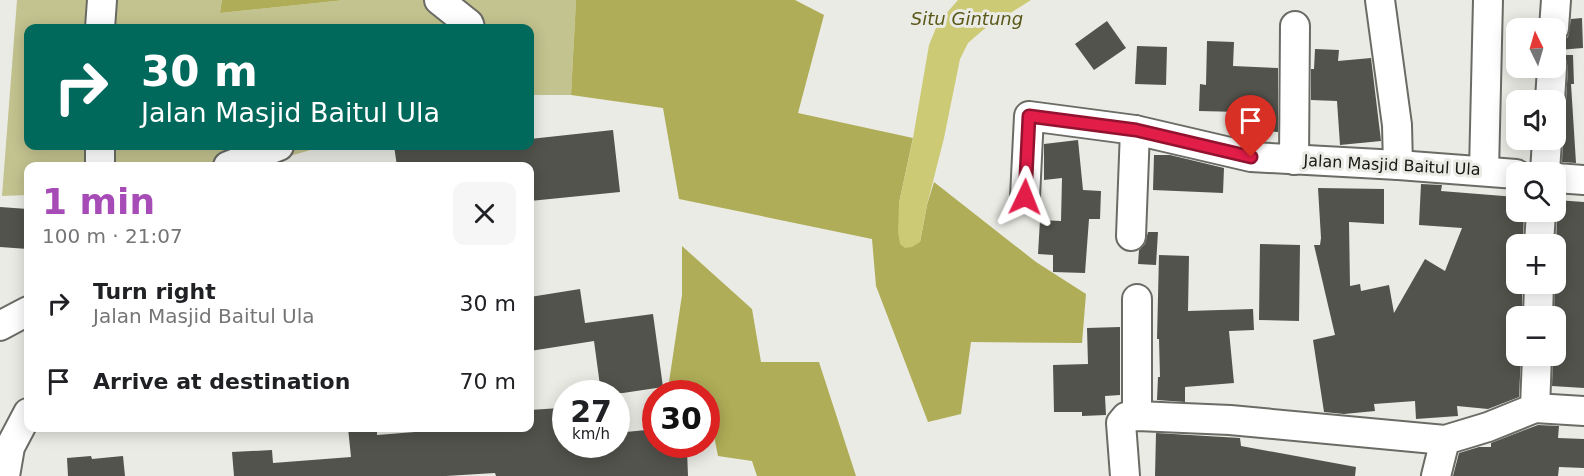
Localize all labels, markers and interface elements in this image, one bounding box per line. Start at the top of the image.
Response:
water label: Situ Gintung [911,8,1023,29]
north arrow [1506,18,1566,78]
map controls [1506,18,1566,366]
text: 30 m [141,47,258,96]
icon: right [42,48,120,126]
button: sound [1506,90,1566,150]
pin [1225,95,1276,157]
text: Jalan Masjid Baitul Ula [141,97,440,128]
icon: arrive [1234,104,1267,137]
street label: Jalan Masjid Baitul Ula [1302,151,1481,179]
button: search [1506,162,1566,222]
position arrow [993,165,1057,229]
text: 1 min [42,181,155,222]
button: close [453,182,516,245]
text: 100 m · 21:07 [42,224,183,248]
button: + [1506,234,1566,294]
text: Turn right [93,279,216,304]
icon: right [42,287,75,320]
text: 30 m [460,291,516,316]
text: Jalan Masjid Baitul Ula [93,304,315,328]
button: − [1506,306,1566,366]
icon: arrive [42,365,75,398]
text: Arrive at destination [93,369,350,394]
text: 70 m [460,369,516,394]
speed limit sign: 30 [642,380,720,458]
text: 27 [570,394,612,429]
text: km/h [572,425,610,443]

